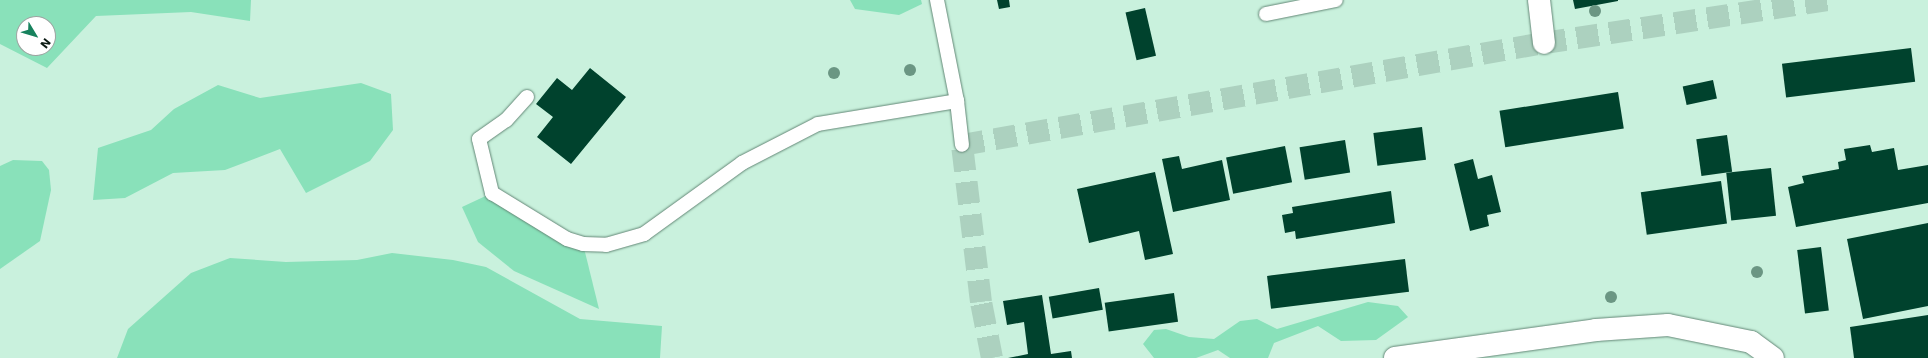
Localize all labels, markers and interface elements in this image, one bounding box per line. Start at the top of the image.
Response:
north arrow [16,16,56,56]
text: N [37,35,53,51]

